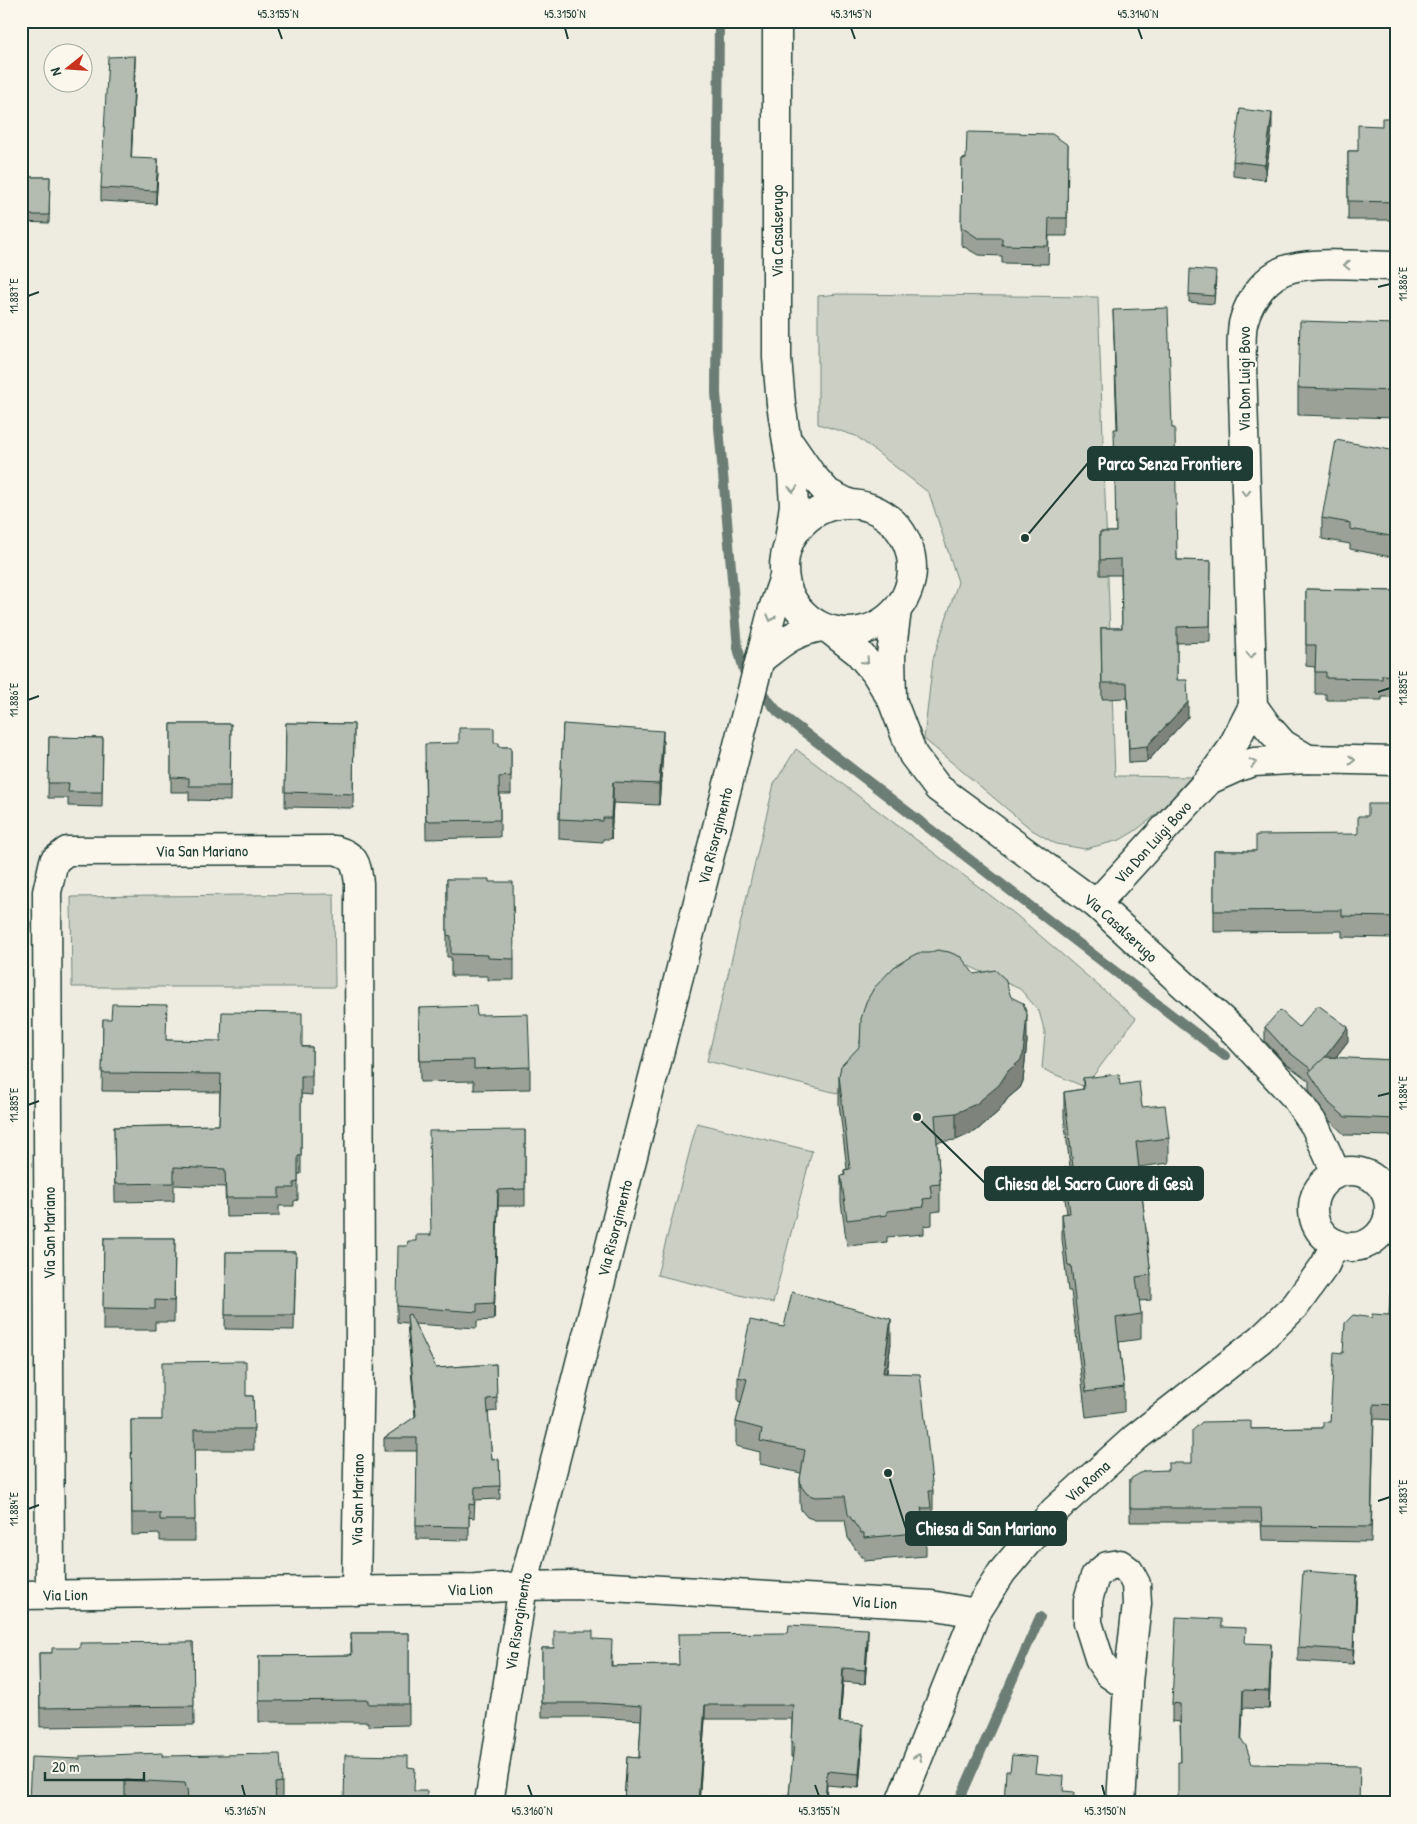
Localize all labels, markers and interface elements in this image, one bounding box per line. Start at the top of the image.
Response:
text: 45.3155°N [257,5,299,22]
text: 45.3150°N [544,5,586,22]
text: 45.3145°N [831,5,871,22]
text: 45.3140°N [1118,5,1158,22]
north arrow [42,42,92,92]
text: N [45,65,65,78]
street label: Via Casalserugo [766,184,788,277]
one-way arrow [1343,260,1350,270]
text: 11.886°E [1394,266,1411,301]
text: 11.887°E [5,277,22,314]
street label: Via Don Luigi Bovo [1233,326,1255,432]
callout: Parco Senza Frontiere [1088,447,1252,480]
text: Parco Senza Frontiere [1098,451,1243,476]
one-way arrow [787,485,798,493]
one-way arrow [1241,490,1251,497]
one-way arrow [766,613,777,622]
one-way arrow [1246,652,1256,660]
one-way arrow [860,655,868,664]
text: 11.885°E [1394,670,1411,705]
text: 11.886°E [5,682,22,717]
one-way arrow [1348,755,1356,765]
one-way arrow [1249,759,1257,769]
street label: Via Risorgimento [692,784,738,887]
street label: Via Don Luigi Bovo [1109,795,1197,888]
street label: Via San Mariano [155,839,249,862]
street label: Via Casalserugo [1079,888,1163,967]
text: 11.884°E [1394,1075,1411,1110]
text: 11.885°E [5,1087,22,1122]
callout: Chiesa del Sacro Cuore di Gesù [985,1167,1203,1200]
text: Chiesa del Sacro Cuore di Gesù [995,1171,1194,1196]
street label: Via Risorgimento [592,1177,638,1279]
street label: Via San Mariano [38,1186,60,1279]
street label: Via San Mariano [345,1453,369,1546]
street label: Via Roma [1060,1455,1114,1507]
text: 11.883°E [1394,1479,1411,1515]
text: 11.884°E [5,1491,22,1526]
callout: Chiesa di San Mariano [906,1512,1066,1545]
text: Chiesa di San Mariano [916,1516,1057,1541]
street label: Via Risorgimento [499,1569,537,1672]
street label: Via Lion [447,1577,494,1600]
street label: Via Lion [42,1583,88,1606]
street label: Via Lion [851,1590,898,1614]
scale bar [45,1749,144,1781]
one-way arrow [913,1754,923,1762]
text: 20 m [52,1756,79,1777]
text: 45.3165°N [225,1802,265,1819]
text: 45.3160°N [511,1802,553,1819]
text: 45.3155°N [798,1802,840,1819]
text: 45.3150°N [1084,1802,1126,1819]

